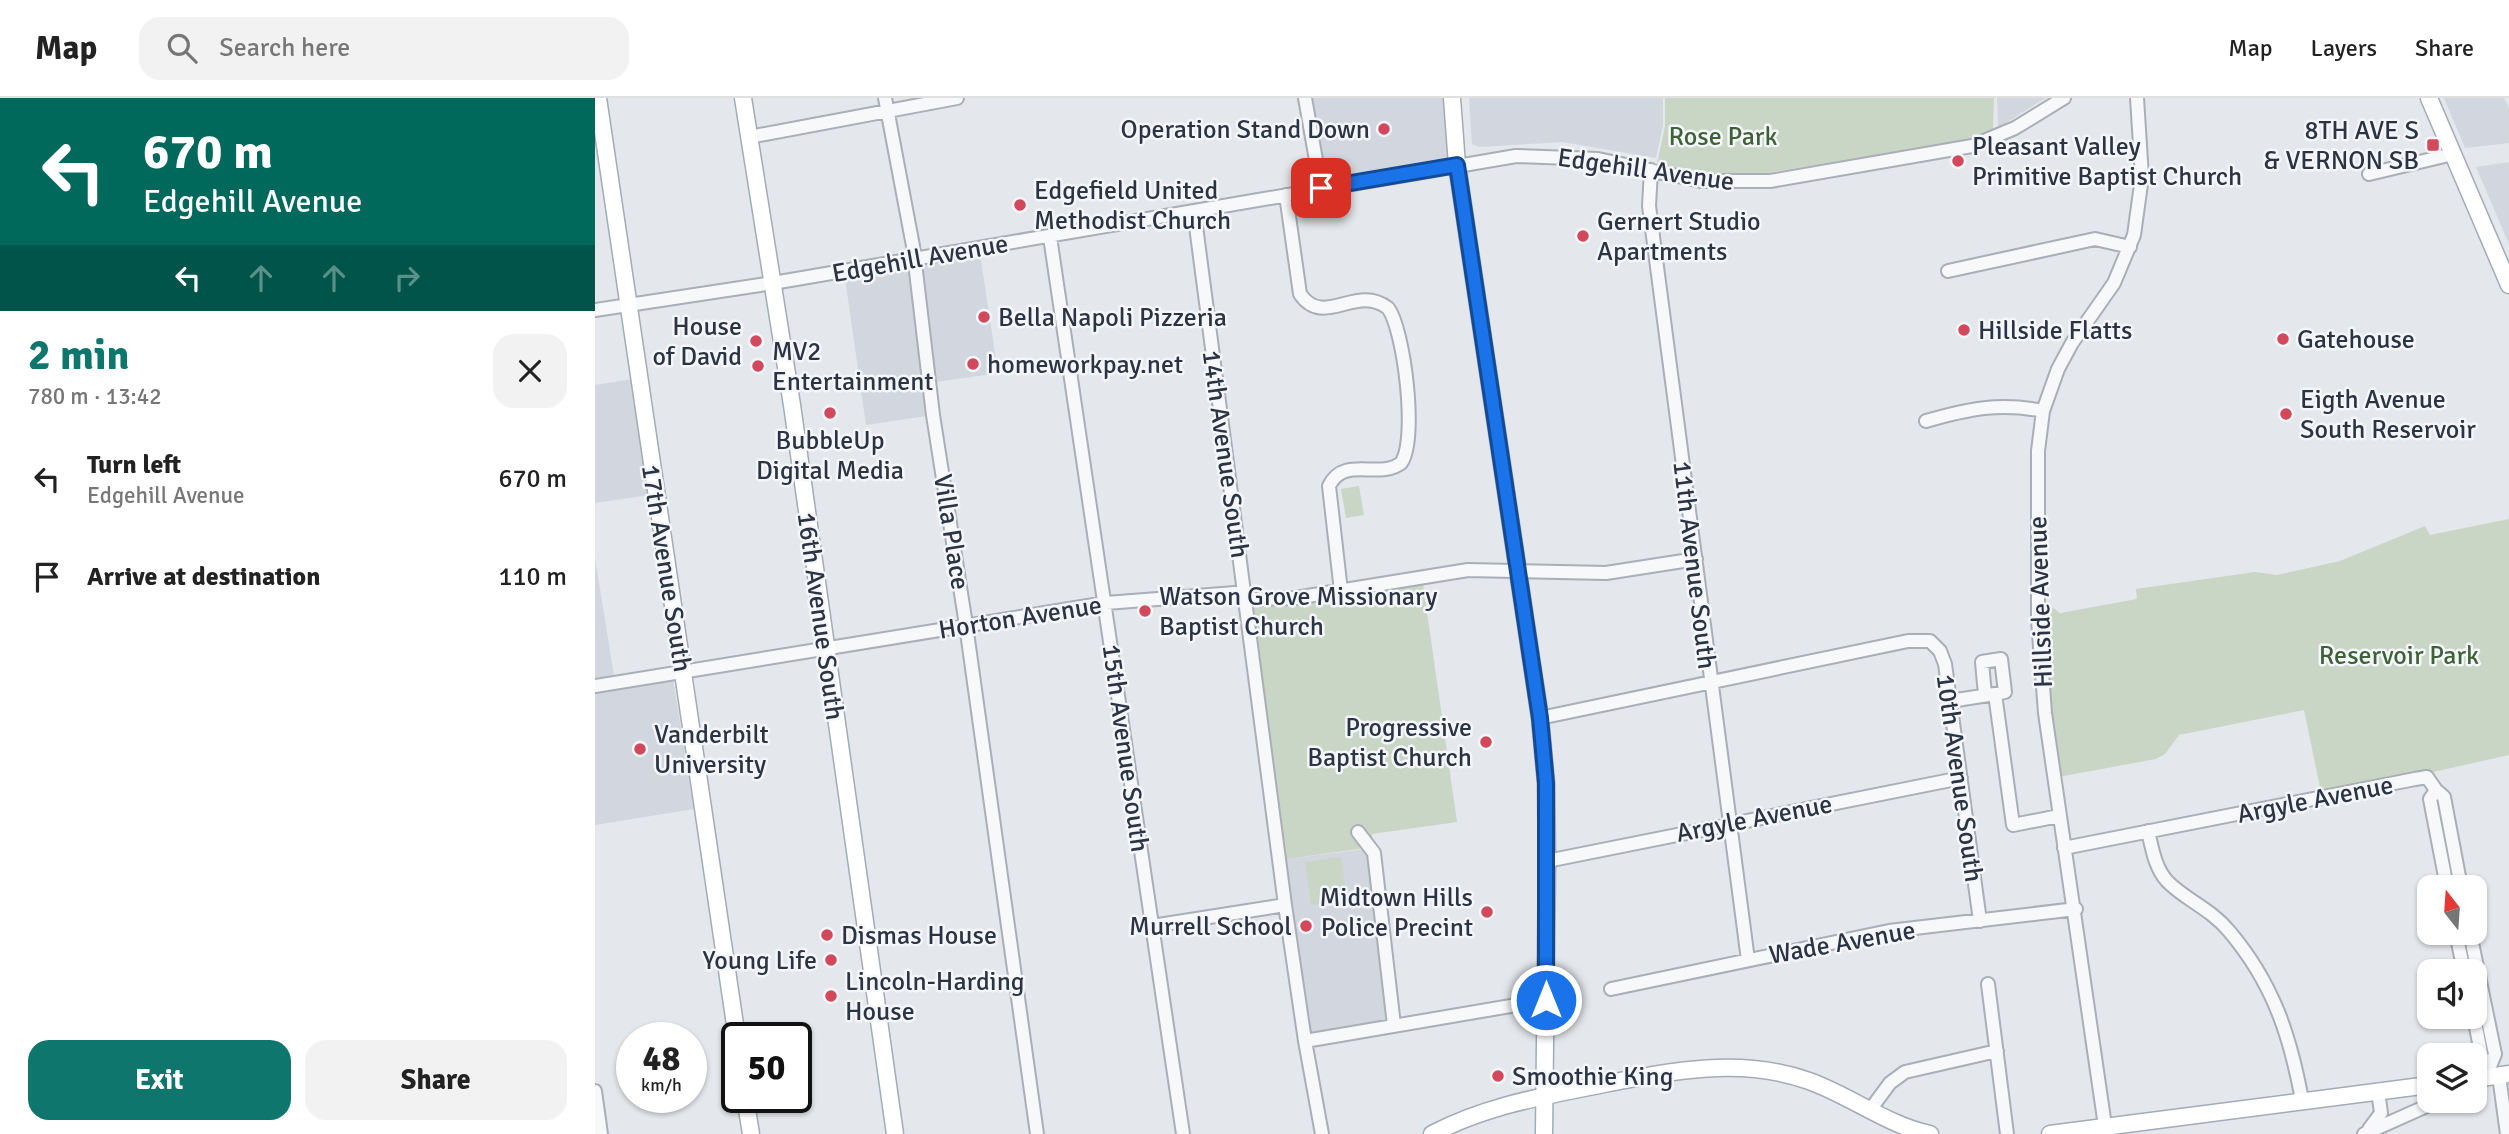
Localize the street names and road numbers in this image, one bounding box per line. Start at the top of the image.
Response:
street label: Edgehill Avenue [1555,142,1736,198]
street label: Edgehill Avenue [830,228,1011,290]
street label: 14th Avenue South [1195,348,1255,560]
street label: 11th Avenue South [1665,459,1723,671]
street label: 17th Avenue South [634,462,698,674]
street label: Villa Place [926,472,976,592]
street label: 16th Avenue South [790,510,850,722]
street label: Hillside Avenue [2022,516,2060,688]
street label: Horton Avenue [936,589,1104,647]
street label: 15th Avenue South [1095,642,1155,854]
street label: 10th Avenue South [1929,672,1989,884]
street label: Argyle Avenue [2234,769,2396,831]
street label: Argyle Avenue [1673,788,1835,850]
street label: Wade Avenue [1766,914,1918,972]

